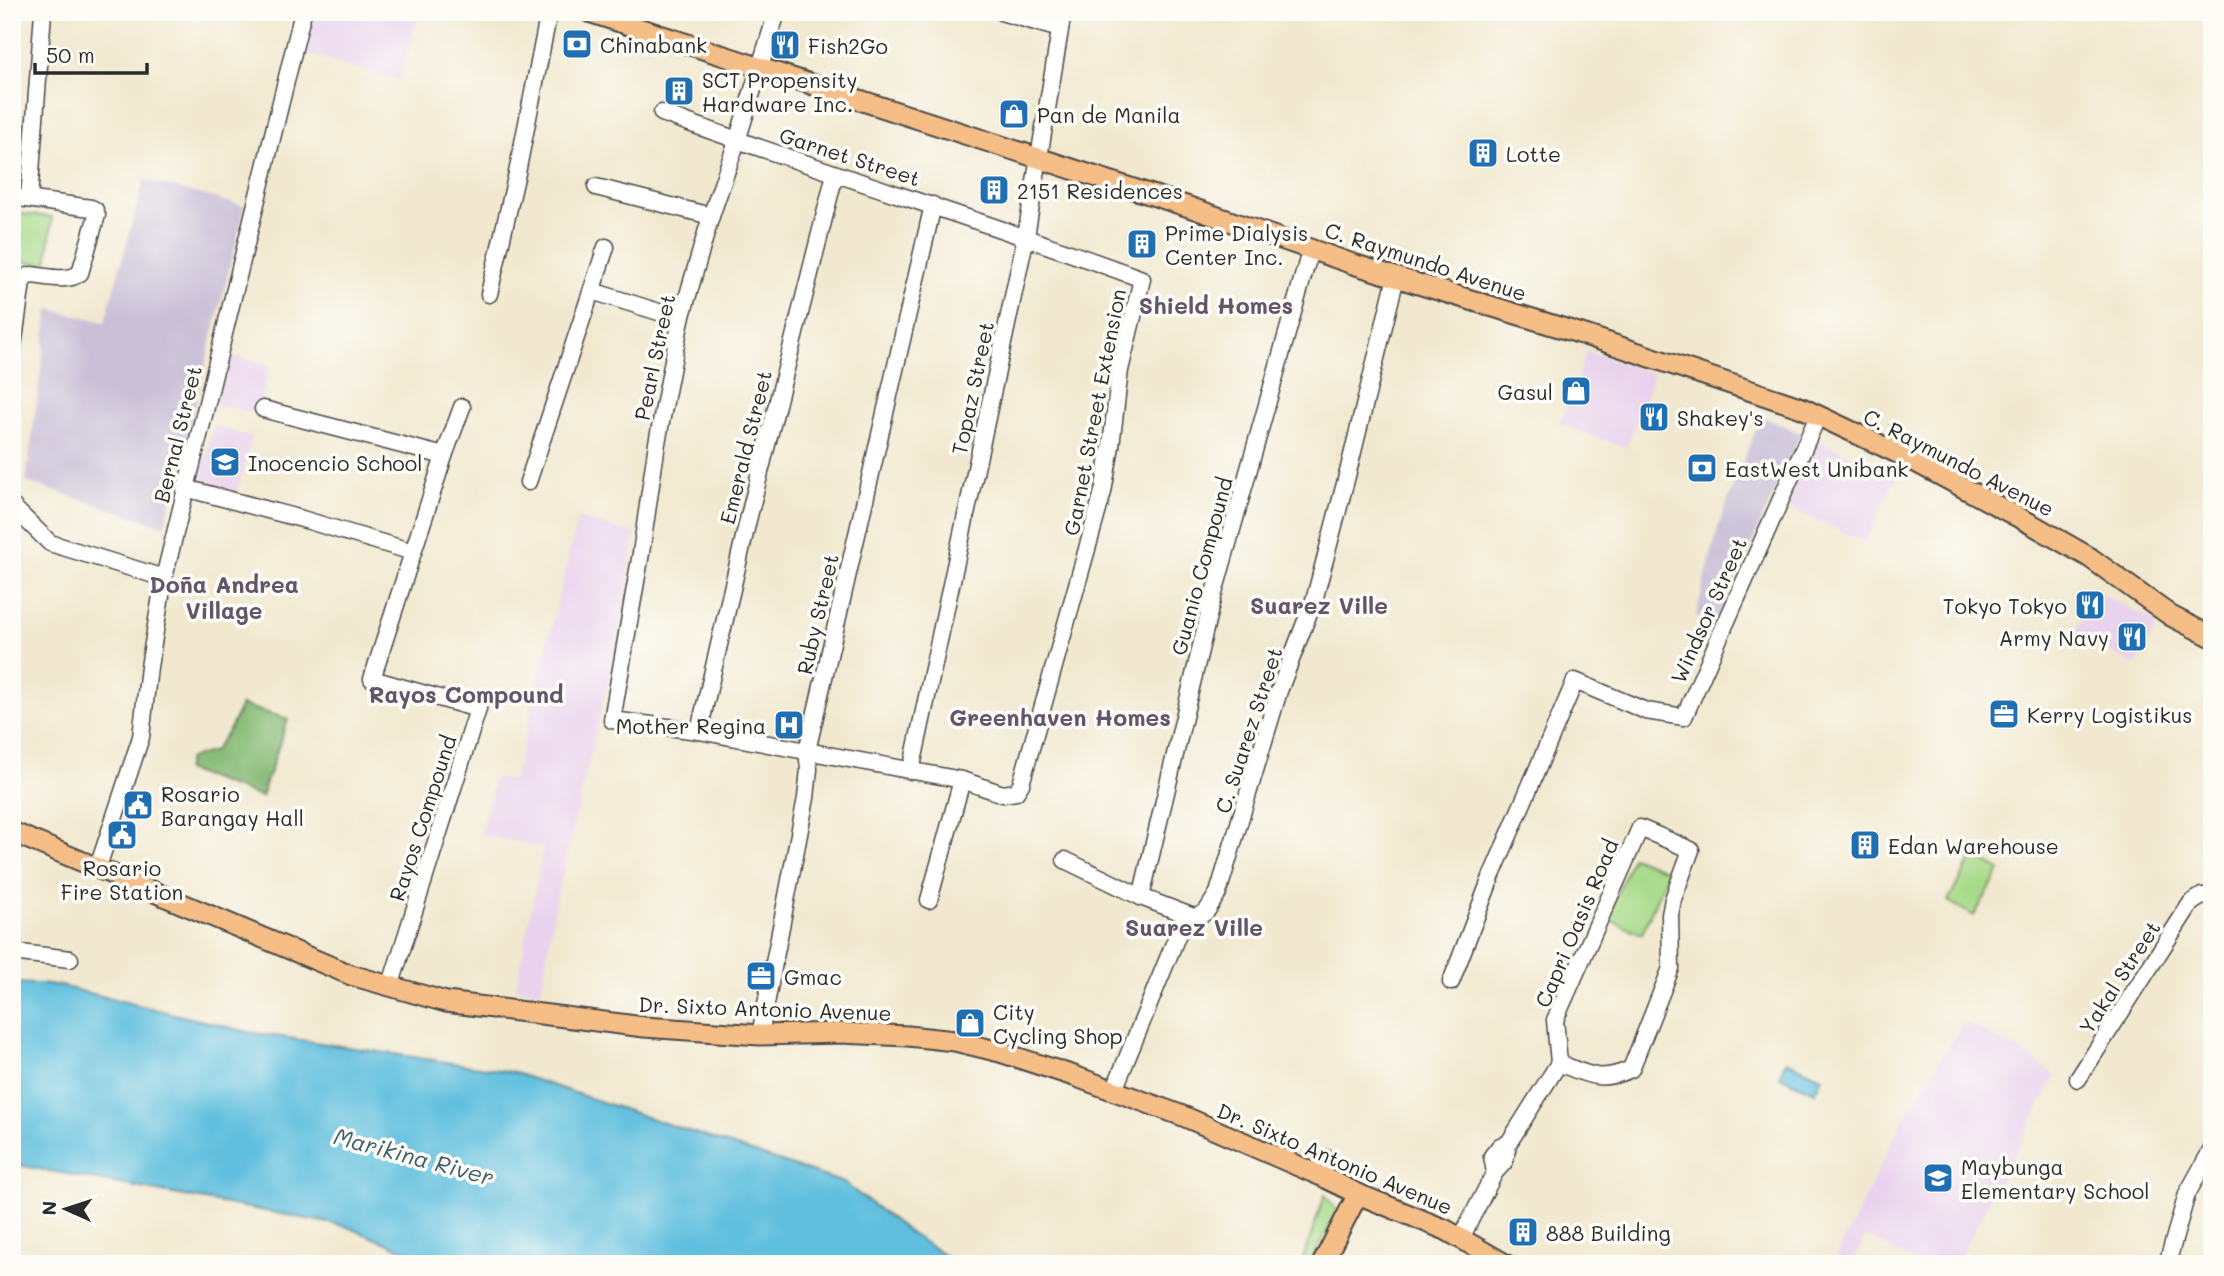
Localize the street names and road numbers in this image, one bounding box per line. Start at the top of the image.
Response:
street label: Garnet Street [776,121,924,191]
street label: C. Raymundo Avenue [1322,216,1530,306]
street label: Garnet Street Extension [1057,286,1131,538]
street label: Pearl Street [627,291,681,423]
street label: Topaz Street [945,319,999,457]
street label: Bernal Street [147,363,207,505]
street label: Emerald Street [713,367,777,527]
street label: C. Raymundo Avenue [1859,402,2059,522]
street label: Guanio Compound [1164,474,1238,658]
street label: Windsor Street [1664,533,1752,687]
street label: Ruby Street [790,551,844,677]
street label: C. Suarez Street [1208,644,1288,816]
street label: Rayos Compound [382,732,462,904]
street label: Capri Oasis Road [1528,835,1624,1011]
street label: Yakal Street [2072,915,2166,1039]
street label: Dr. Sixto Antonio Avenue [638,990,892,1026]
street label: Dr. Sixto Antonio Avenue [1213,1096,1457,1220]

